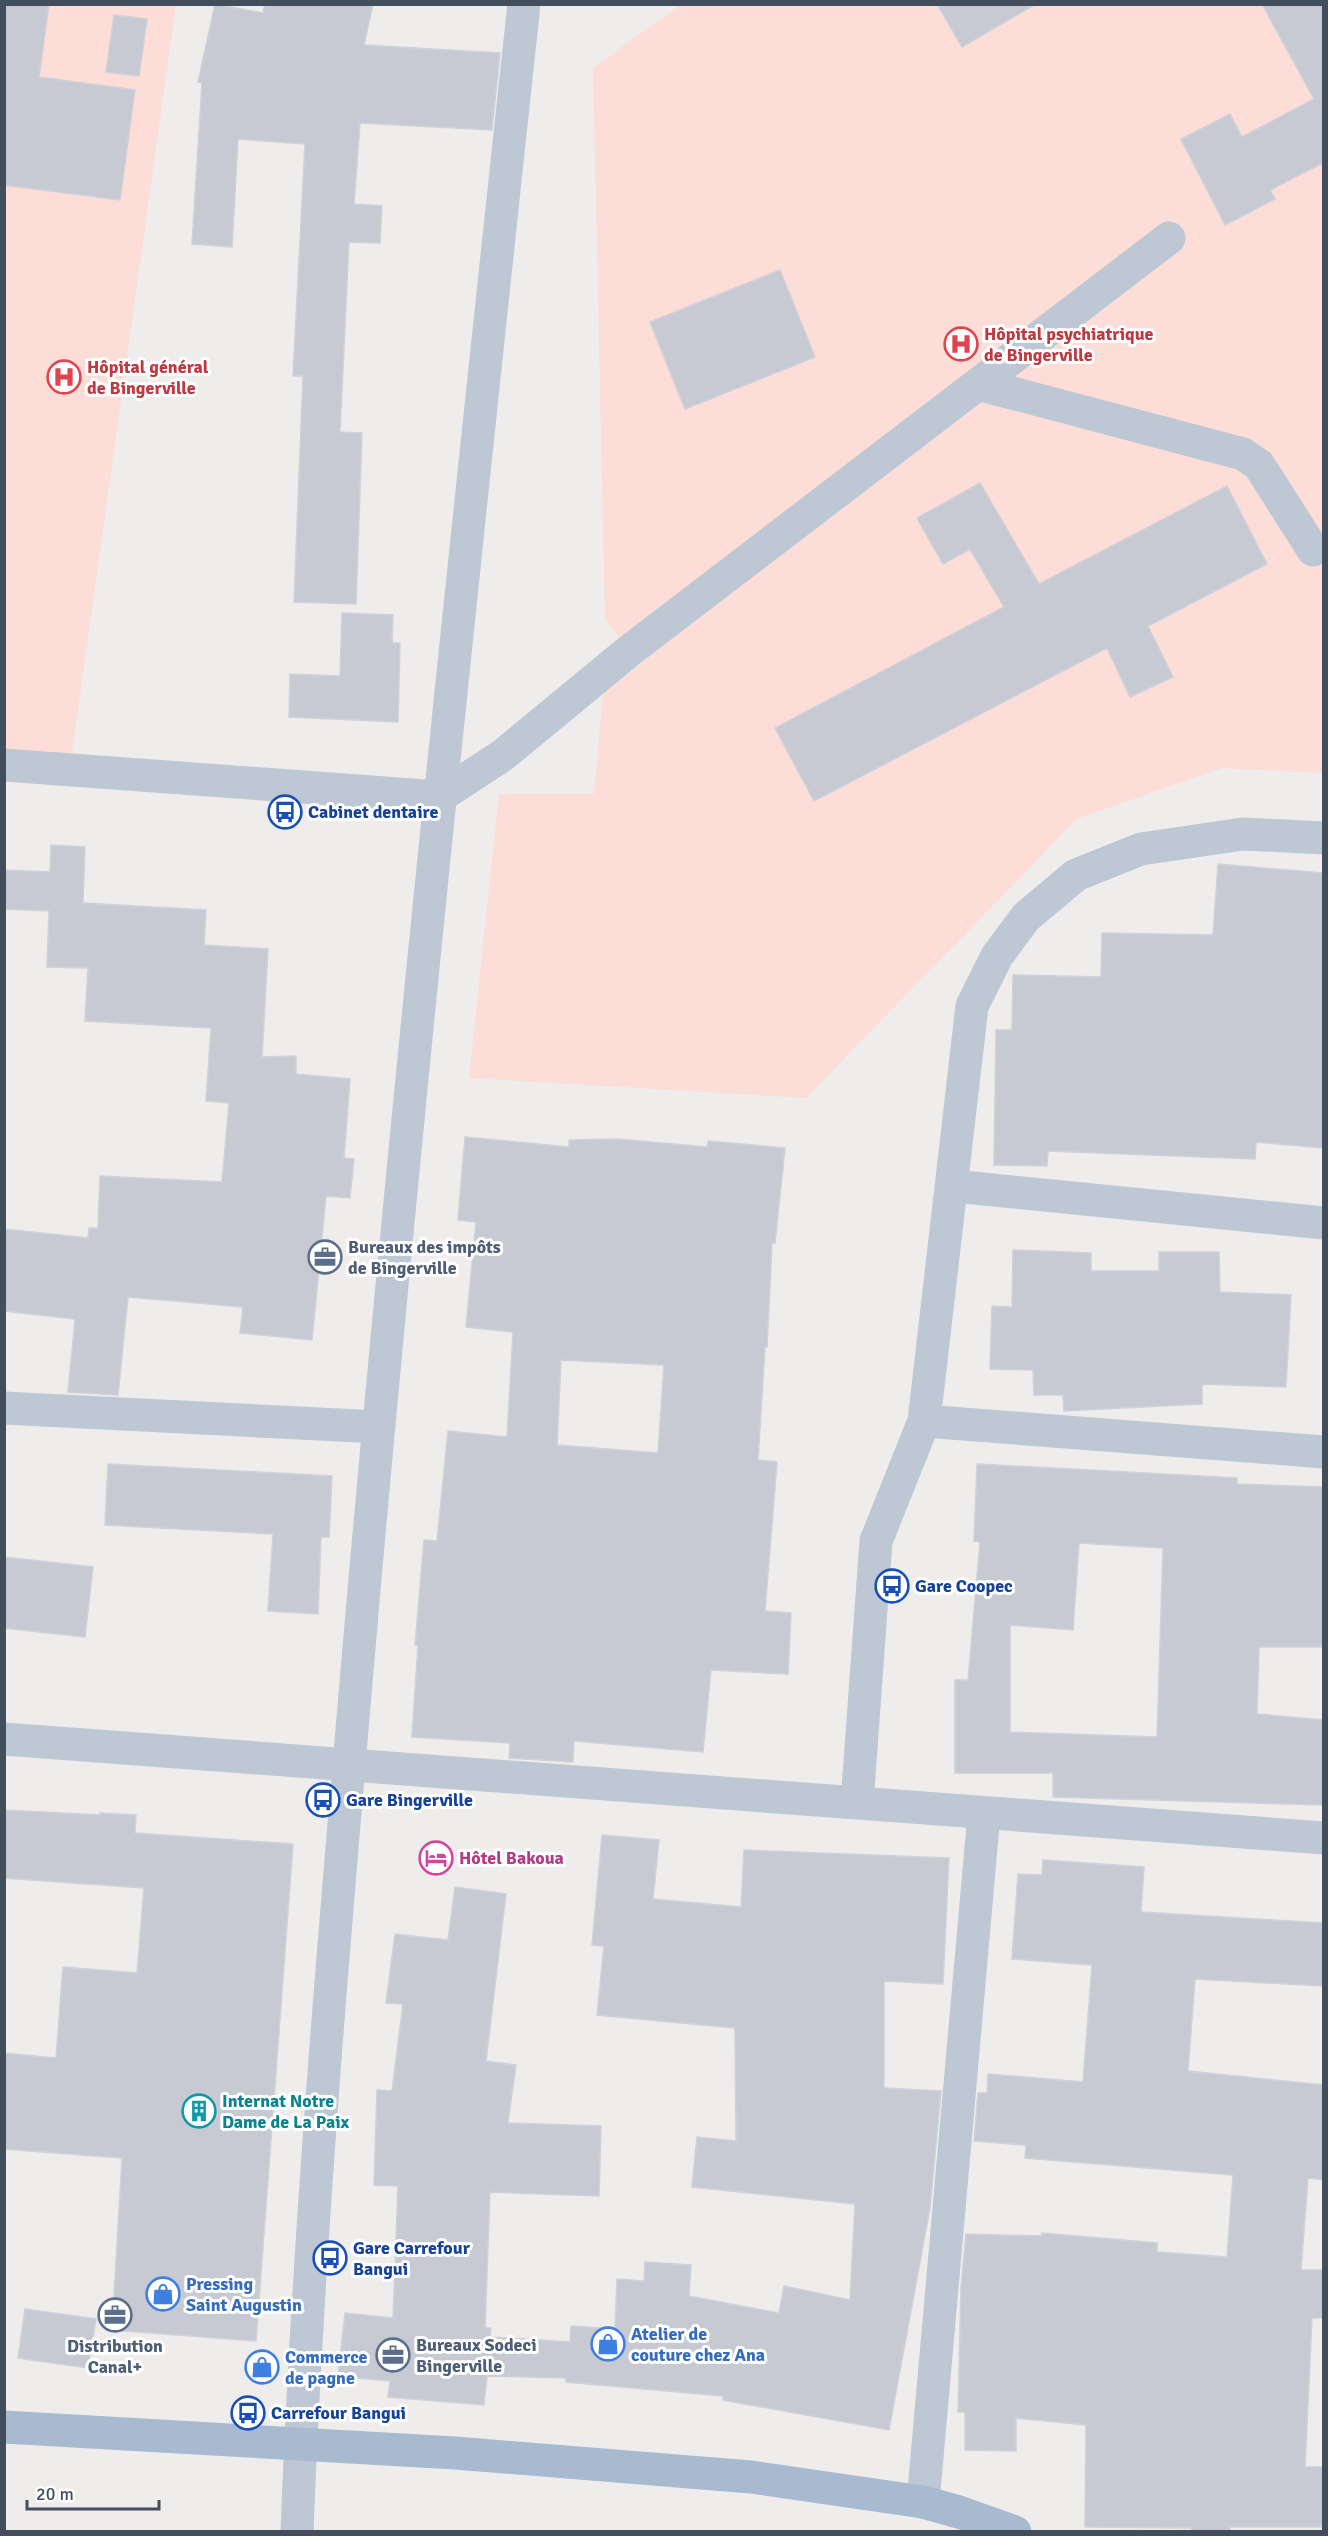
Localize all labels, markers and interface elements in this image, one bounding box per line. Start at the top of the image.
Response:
place label: Hôpital psychiatrique de Bingerville [984,323,1154,366]
hospital icon: Hôpital psychiatrique de Bingerville [943,326,979,362]
place label: Hôpital général de Bingerville [87,356,209,399]
hospital icon: Hôpital général de Bingerville [46,359,82,395]
bus stop icon: Cabinet dentaire [267,794,303,830]
place label: Cabinet dentaire [308,801,438,823]
place label: Bureaux des impôts de Bingerville [348,1236,501,1279]
office icon: Bureaux des impôts de Bingerville [307,1239,343,1275]
bus stop icon: Gare Coopec [874,1568,910,1604]
place label: Gare Coopec [915,1575,1013,1597]
bus stop icon: Gare Bingerville [305,1782,341,1818]
place label: Gare Bingerville [346,1789,473,1811]
hotel icon: Hôtel Bakoua [418,1840,454,1876]
place label: Hôtel Bakoua [459,1847,564,1869]
place label: Internat Notre Dame de La Paix [222,2090,350,2133]
building icon: Internat Notre Dame de La Paix [181,2093,217,2129]
place label: Gare Carrefour Bangui [353,2237,471,2280]
bus stop icon: Gare Carrefour Bangui [312,2240,348,2276]
place label: Pressing Saint Augustin [186,2273,302,2316]
shop icon: Pressing Saint Augustin [145,2276,181,2312]
office icon: Distribution Canal+ [97,2297,133,2333]
place label: Atelier de couture chez Ana [631,2323,765,2366]
shop icon: Atelier de couture chez Ana [590,2326,626,2362]
place label: Bureaux Sodeci Bingerville [416,2334,537,2377]
place label: Distribution Canal+ [67,2335,163,2378]
office icon: Bureaux Sodeci Bingerville [375,2337,411,2373]
place label: Commerce de pagne [285,2346,368,2389]
shop icon: Commerce de pagne [244,2349,280,2385]
bus stop icon: Carrefour Bangui [230,2395,266,2431]
place label: Carrefour Bangui [271,2402,406,2424]
scale bar [27,2473,159,2511]
text: 20 m [36,2483,74,2505]

